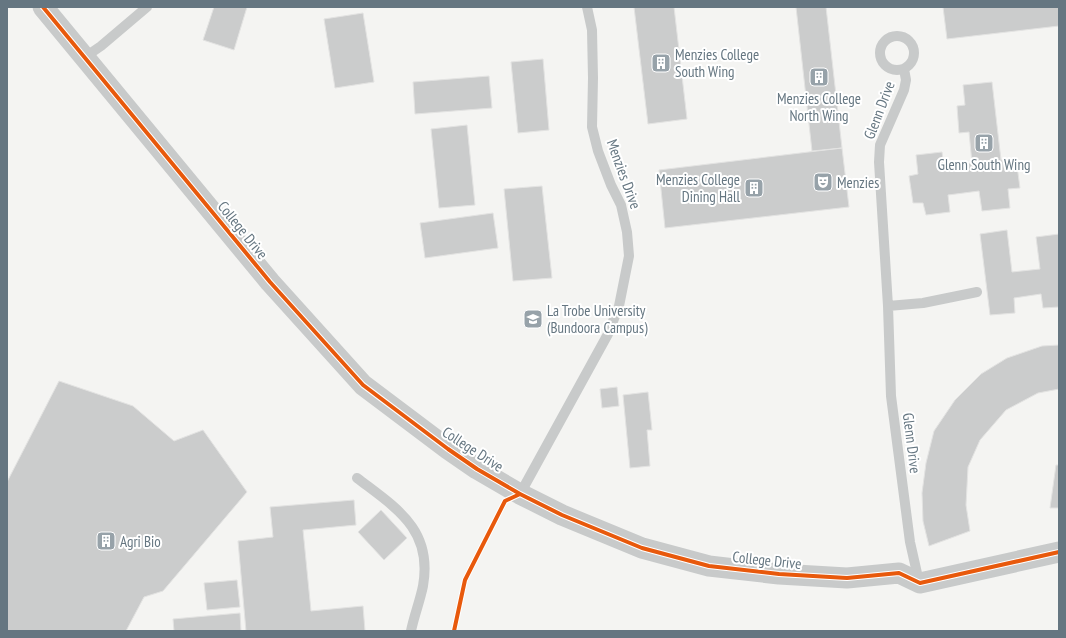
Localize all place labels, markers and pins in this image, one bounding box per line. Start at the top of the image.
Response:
place label: Menzies College South Wing [675,45,759,81]
building icon: Menzies College South Wing [650,52,672,74]
building icon: Menzies College North Wing [808,66,830,88]
place label: Menzies College North Wing [777,89,861,125]
building icon: Glenn South Wing [973,132,995,154]
place label: Glenn South Wing [938,155,1030,174]
place label: Menzies College Dining Hall [656,170,741,206]
theatre icon: Menzies [812,171,834,193]
place label: Menzies [837,173,879,192]
building icon: Menzies College Dining Hall [743,177,765,199]
place label: La Trobe University (Bundoora Campus) [547,301,648,337]
school or university icon: La Trobe University (Bundoora Campus) [522,308,544,330]
building icon: Agri Bio [95,530,117,552]
place label: Agri Bio [120,532,161,551]

